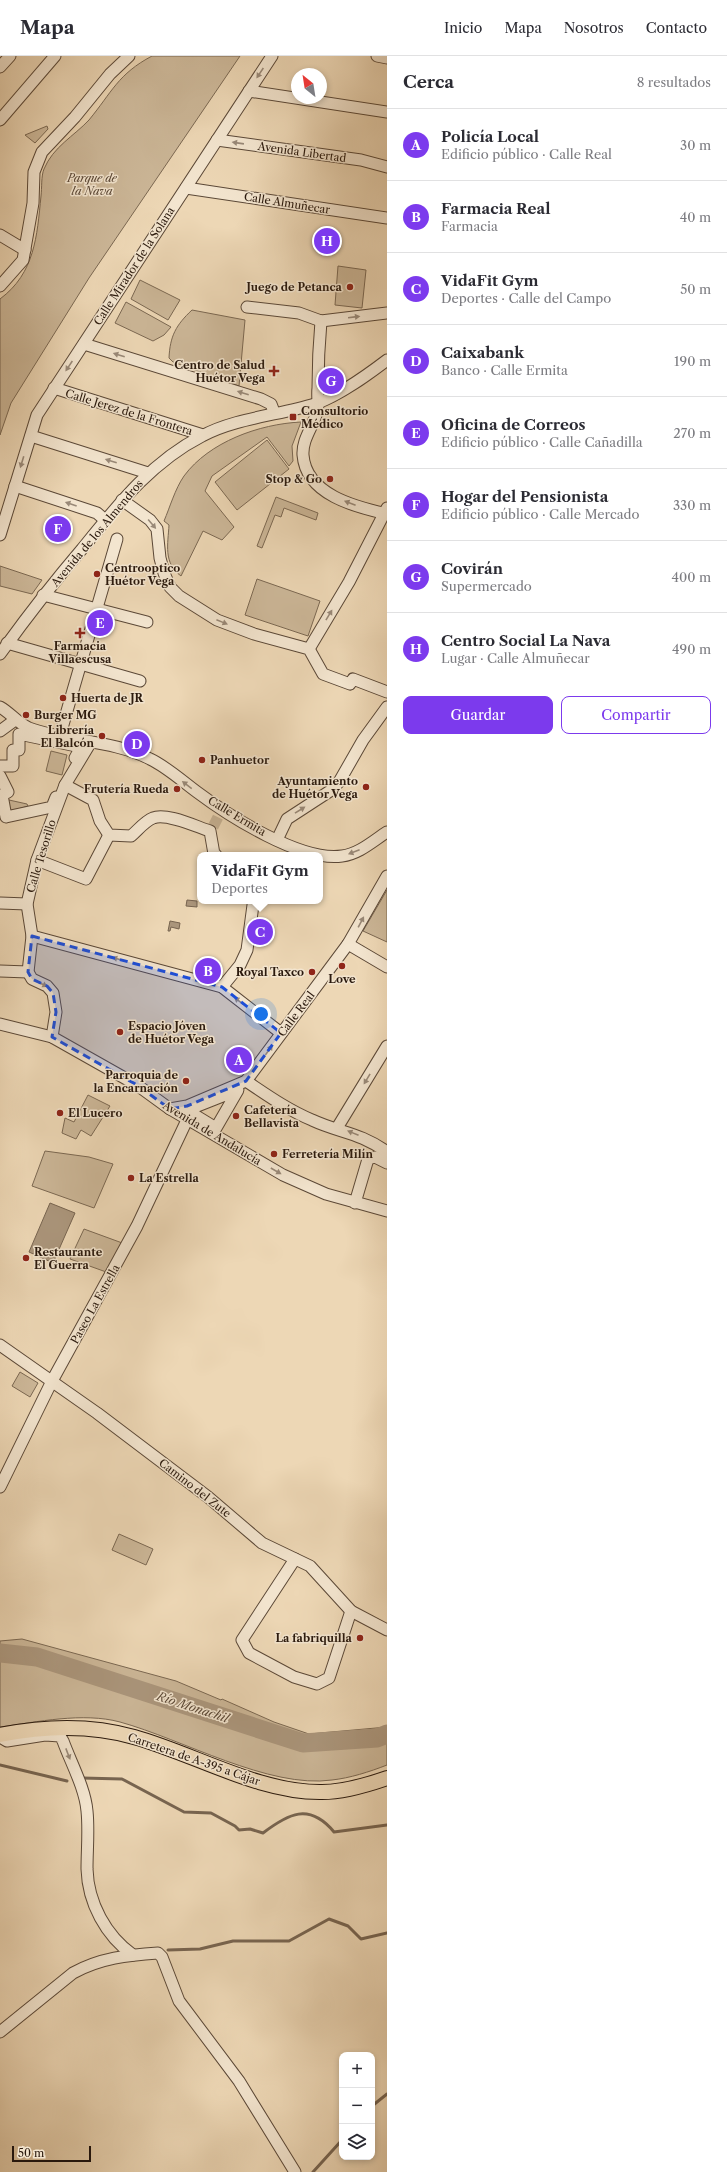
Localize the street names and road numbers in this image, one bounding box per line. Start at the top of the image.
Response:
street label: Avenida Libertad [256,139,347,165]
street label: Calle Almuñecar [243,189,331,217]
street label: Calle Mirador de la Solana [90,204,178,328]
street label: Calle Jerez de la Frontera [64,386,195,438]
street label: Avenida de los Almendros [48,477,146,590]
street label: Calle Ermita [205,793,269,839]
street label: Calle Tesorillo [23,817,59,894]
street label: Calle Real [274,988,318,1039]
street label: Avenida de Andalucía [159,1097,264,1168]
street label: Paseo La Estrella [67,1262,123,1346]
street label: Camino del Zute [156,1455,234,1521]
street label: Carretera de A-395 a Cájar [126,1730,262,1788]

